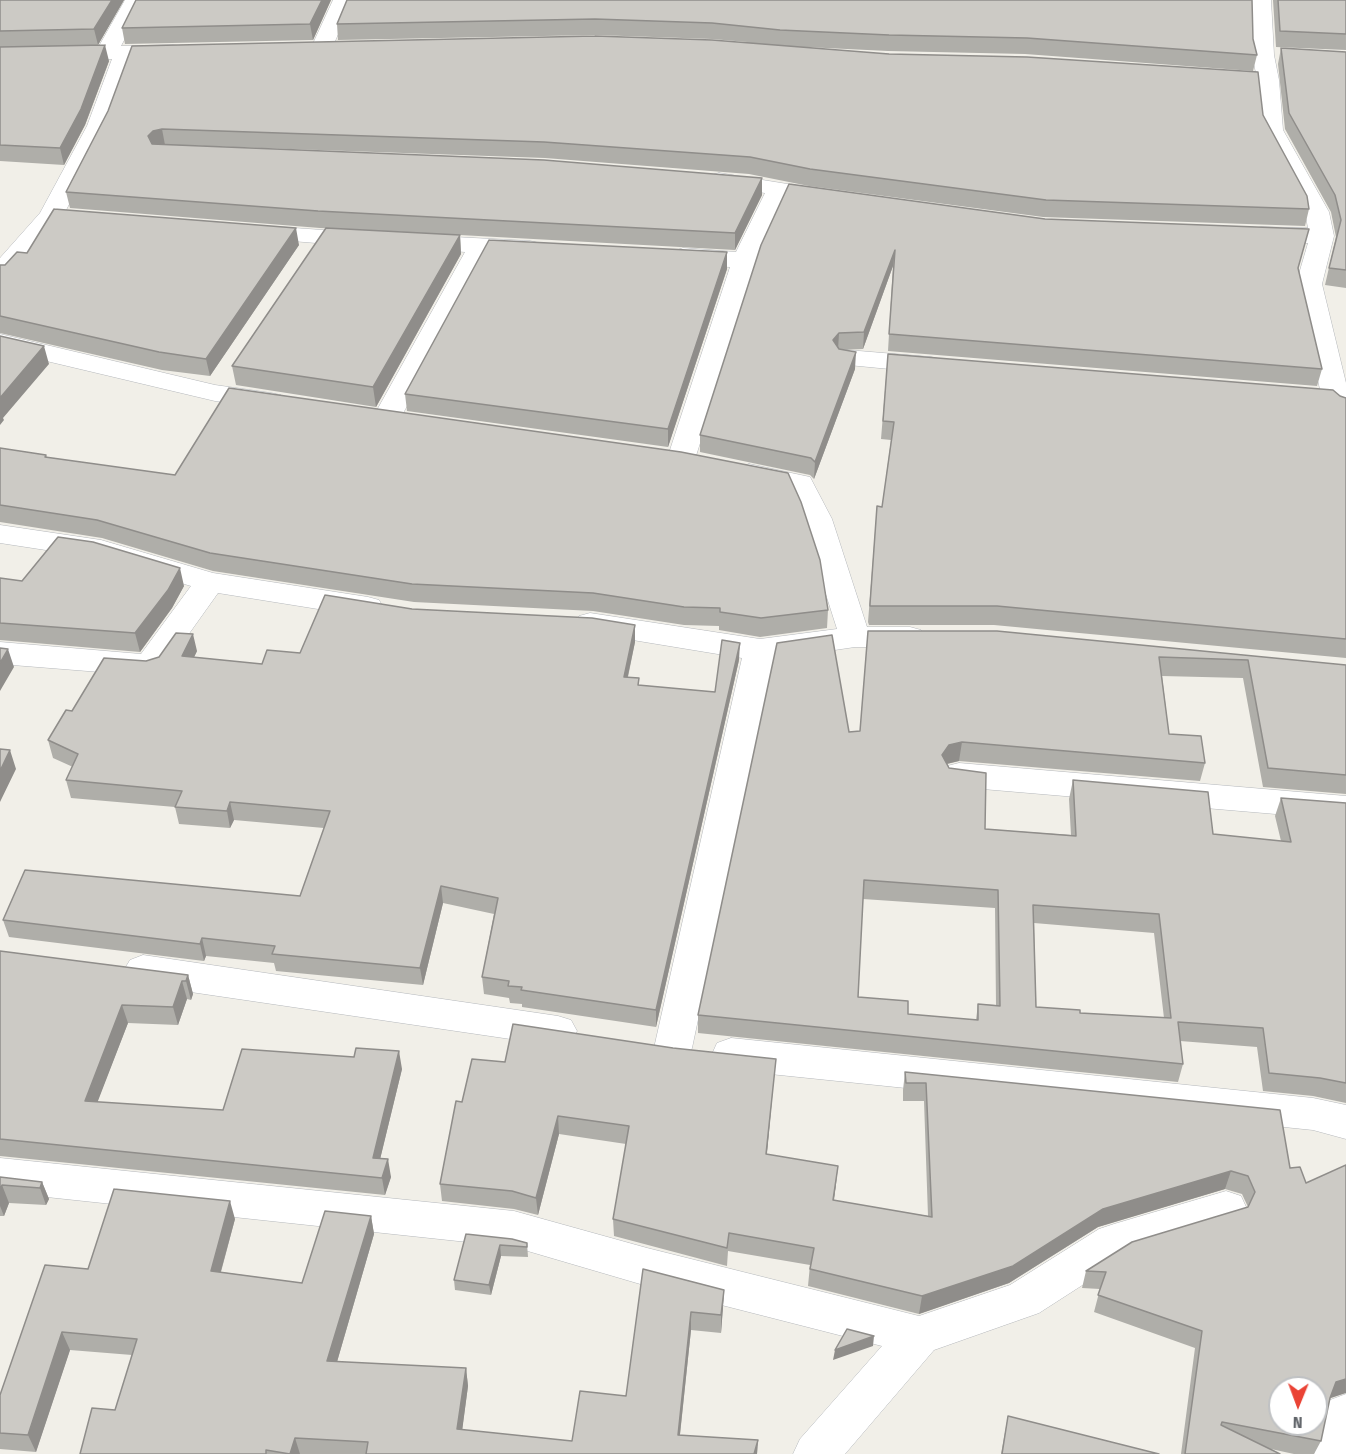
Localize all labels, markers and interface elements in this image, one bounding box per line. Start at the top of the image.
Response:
north arrow [1268,1376,1328,1436]
text: N [1293,1413,1303,1432]

